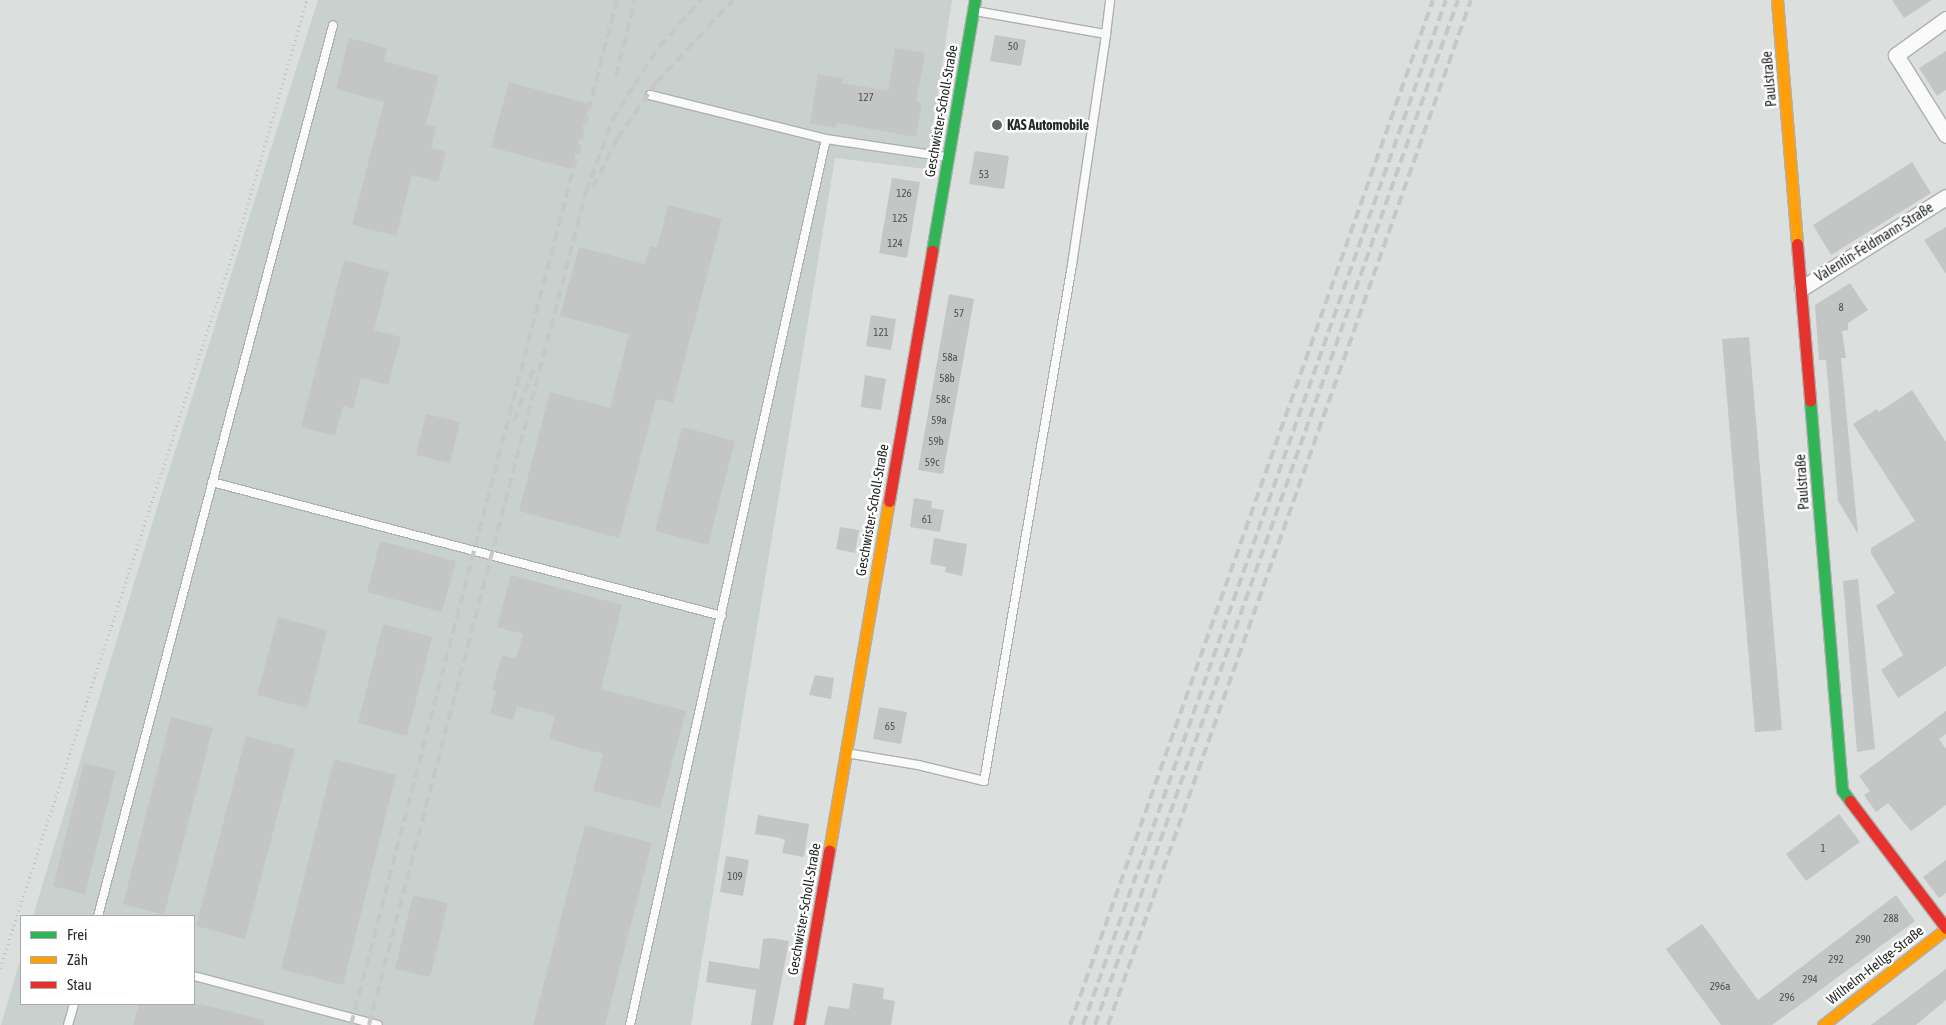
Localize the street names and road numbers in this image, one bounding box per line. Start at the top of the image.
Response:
street label: Geschwister-Scholl-Straße [921,44,961,178]
street label: Paulstraße [1758,50,1780,108]
street label: Valentin-Feldmann-Straße [1812,199,1936,285]
street label: Geschwister-Scholl-Straße [852,443,892,577]
street label: Paulstraße [1792,454,1812,510]
street label: Geschwister-Scholl-Straße [784,842,824,976]
street label: Wilhelm-Hellge-Straße [1823,922,1927,1008]

